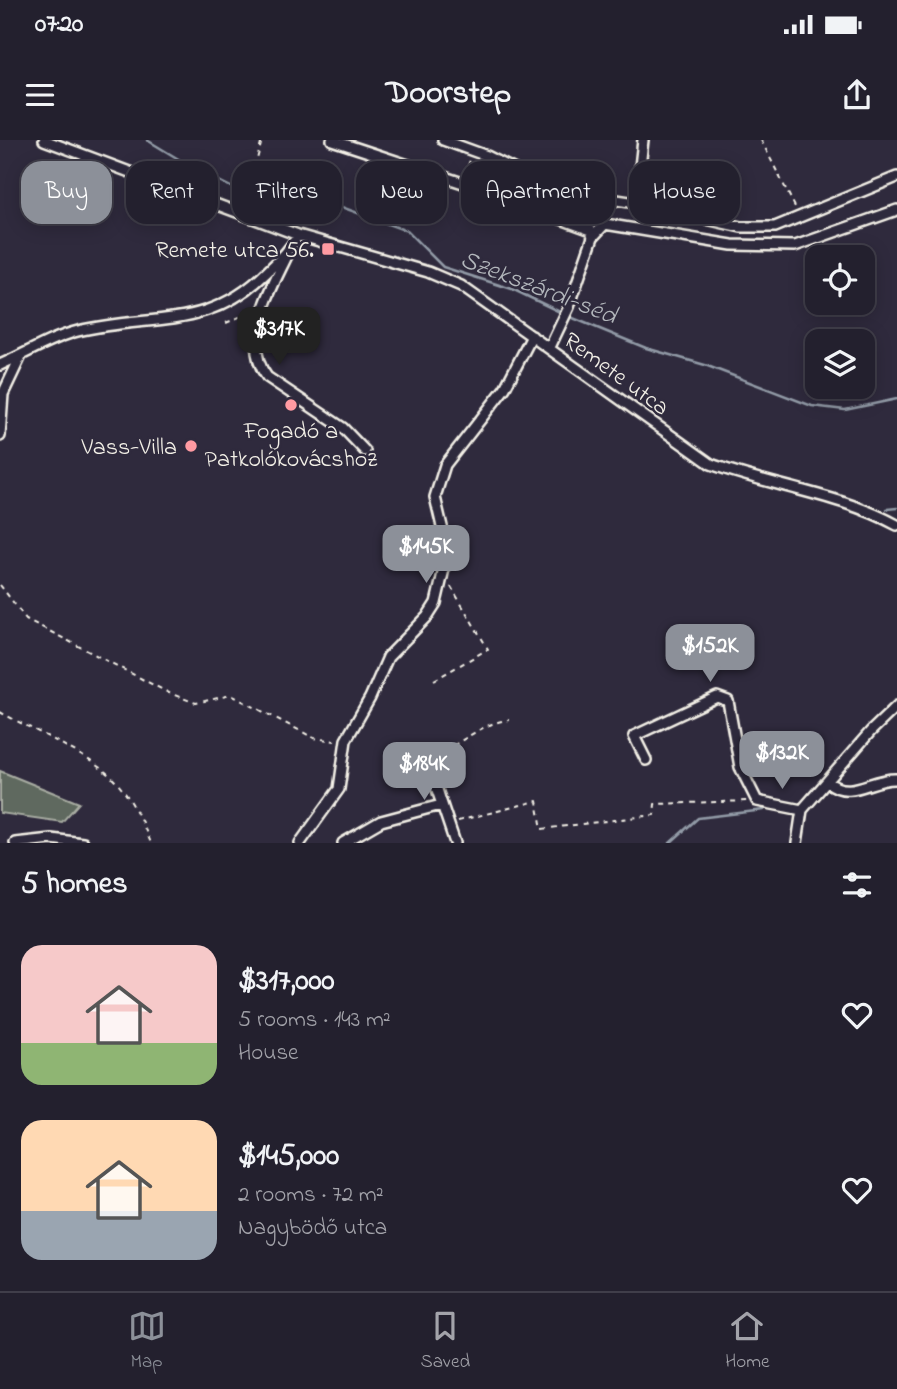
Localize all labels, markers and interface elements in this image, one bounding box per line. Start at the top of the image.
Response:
text: 07:20 [35,6,83,44]
text: Doorstep [386,71,511,118]
icon: menu [21,76,59,114]
icon: share [838,76,876,114]
chip: Buy [21,161,112,224]
chip: Rent [126,161,218,224]
chip: Filters [232,161,342,224]
chip: New [356,161,447,224]
chip: Apartment [461,161,615,224]
chip: House [629,161,740,224]
place label: Remete utca 56. [155,234,314,269]
marker: Remete utca 56. [320,241,336,257]
water label: Szekszárdi-séd [454,242,623,337]
map controls [805,245,875,399]
button: locate [805,245,875,315]
pin: $317K [230,308,328,367]
text: $317K [253,313,305,346]
street label: Remete utca [555,325,676,425]
button: layers [805,329,875,399]
marker: Fogadó a Patkolókovácshoz [283,397,299,413]
place label: Fogadó a Patkolókovácshoz [205,415,378,478]
place label: Vass-Villa [81,431,177,466]
marker: Vass-Villa [183,438,199,454]
pin: $145K [377,526,475,585]
text: $145K [398,531,454,564]
pin: $152K [661,624,759,684]
text: $152K [682,630,738,663]
pin: $132K [733,732,831,791]
text: $132K [755,737,809,770]
pin: $184K [375,742,473,802]
text: $184K [399,748,449,781]
text: 5 homes [21,863,128,907]
icon: filters [838,866,876,904]
text: $317,000 [238,960,334,1004]
icon: home [77,973,161,1057]
icon: heart [838,996,876,1034]
text: 5 rooms · 143 m² [238,1004,391,1037]
text: House [238,1037,298,1070]
text: $145,000 [238,1135,339,1179]
icon: home [77,1148,161,1232]
icon: heart [838,1171,876,1209]
text: 2 rooms · 72 m² [238,1179,384,1212]
text: Nagybödő utca [238,1212,387,1245]
tab: Map [128,1307,166,1376]
tab: Saved [421,1307,470,1376]
tab: Home [725,1307,769,1376]

